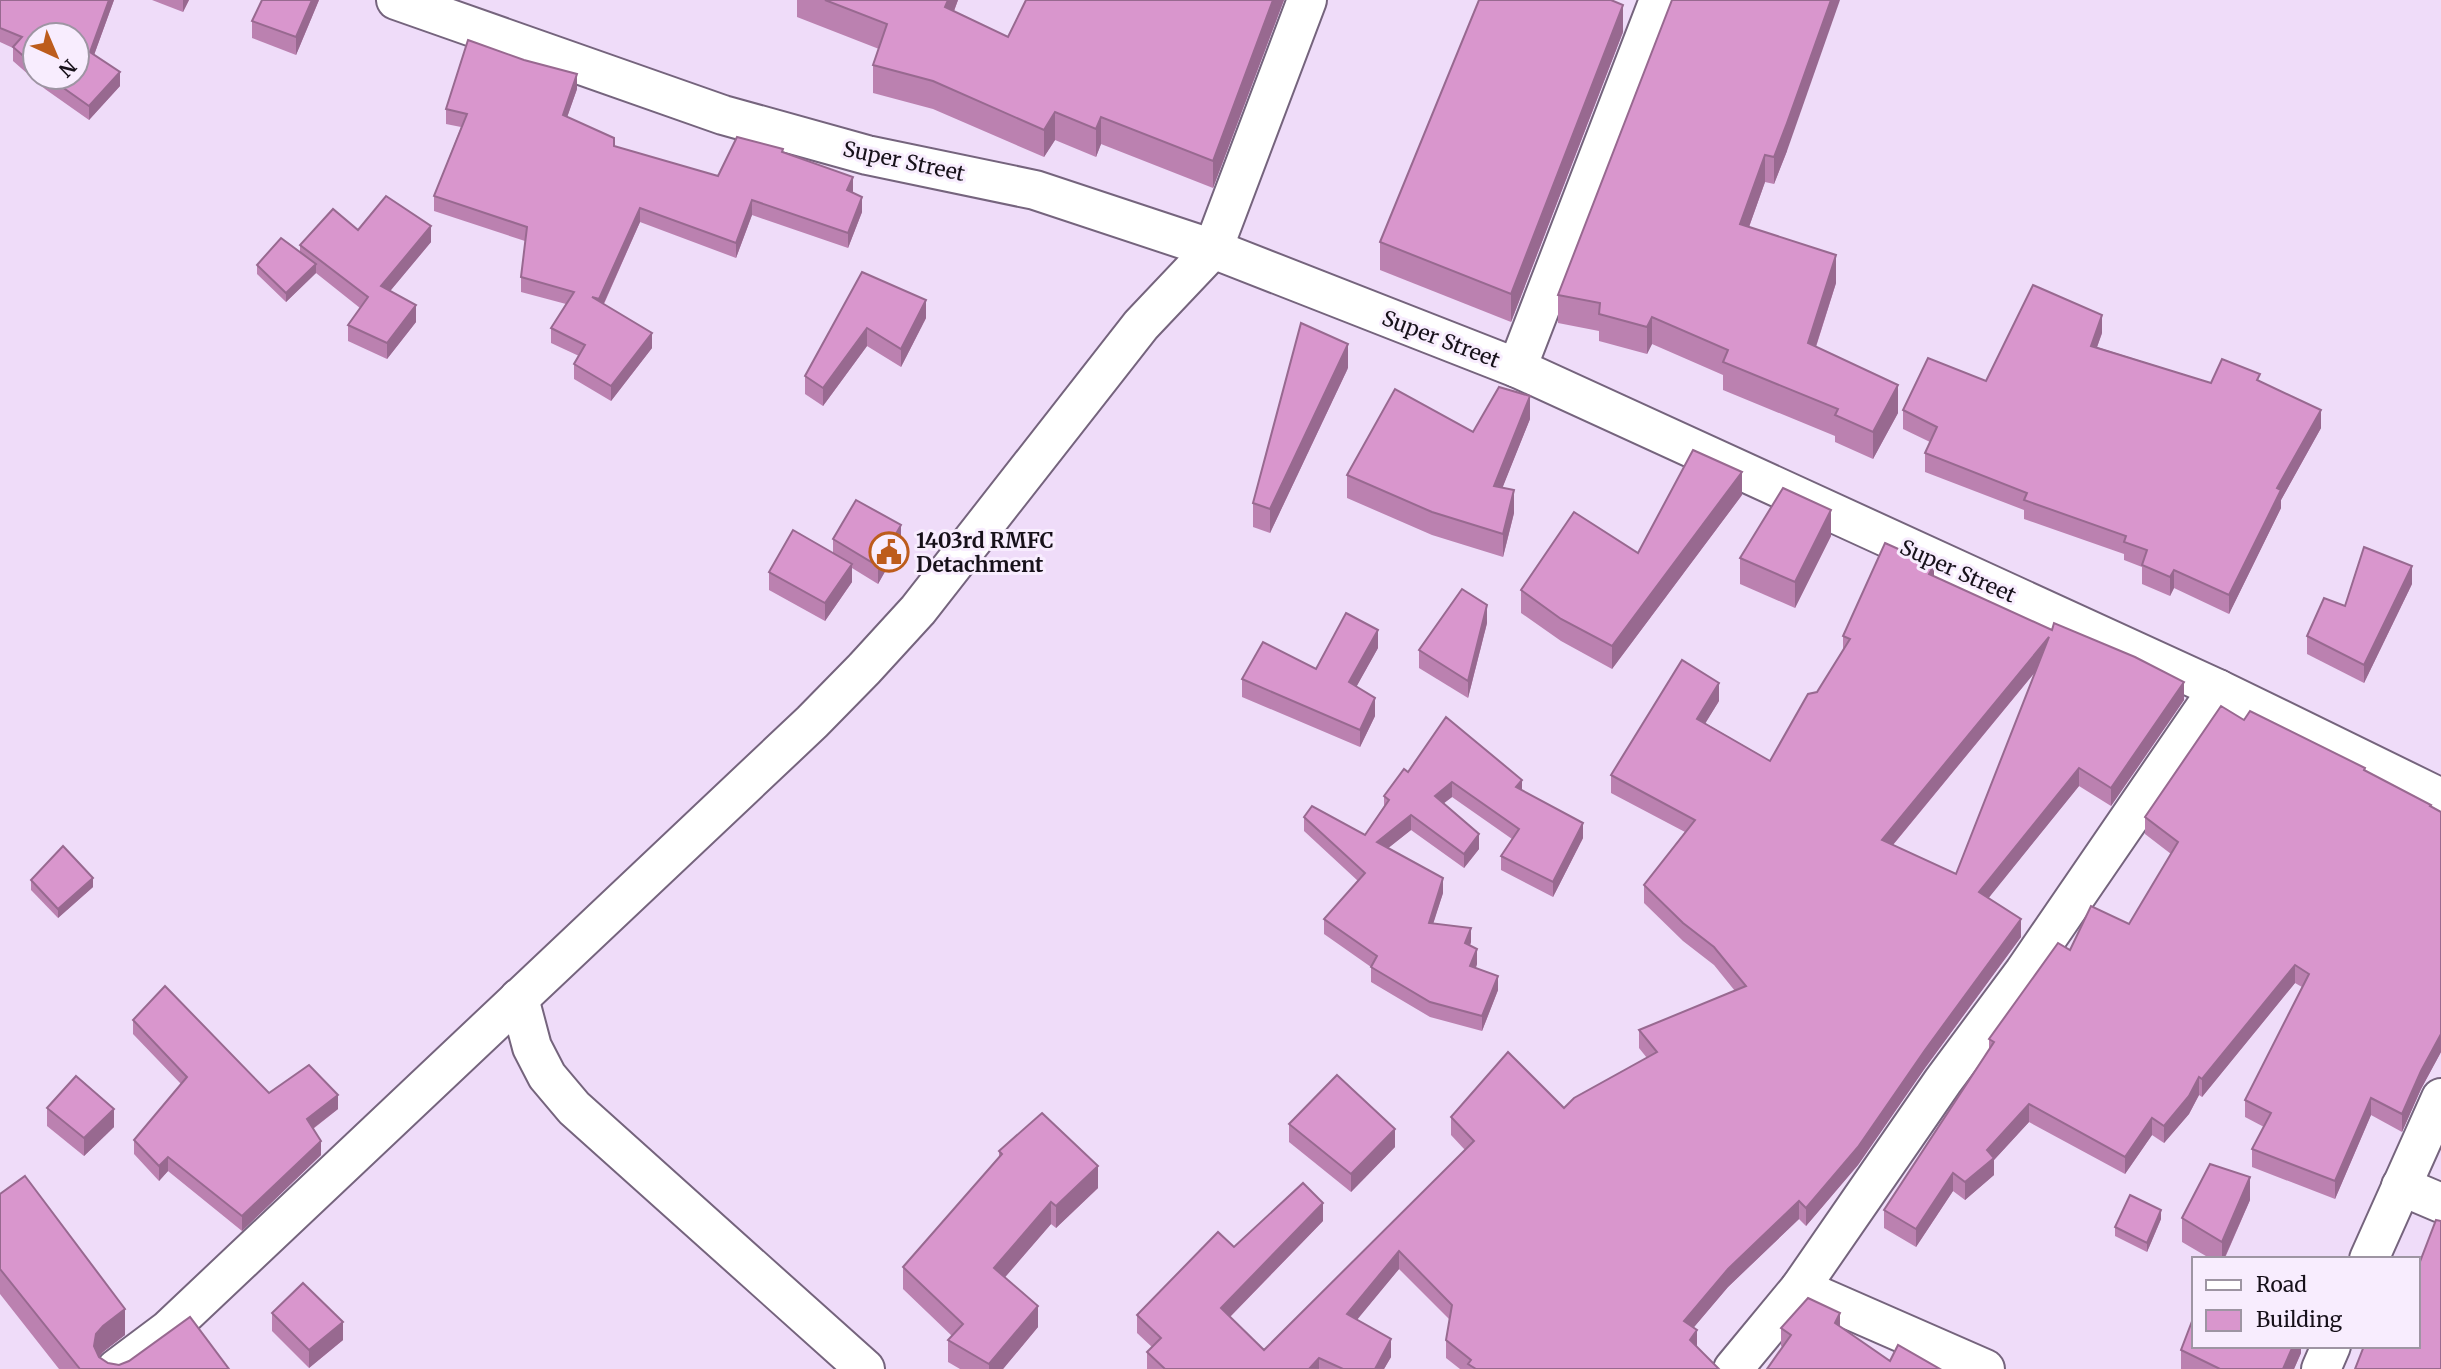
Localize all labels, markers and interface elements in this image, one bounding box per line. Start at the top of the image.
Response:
north arrow [21,21,91,91]
text: N [54,54,82,82]
street label: Super Street [841,135,967,187]
street label: Super Street [1378,304,1504,374]
place label: 1403rd RMFC Detachment [916,527,1054,578]
public building icon: 1403rd RMFC Detachment [868,531,910,573]
street label: Super Street [1896,533,2020,609]
legend [2192,1257,2420,1348]
text: Road [2256,1271,2307,1298]
text: Building [2256,1306,2343,1333]

